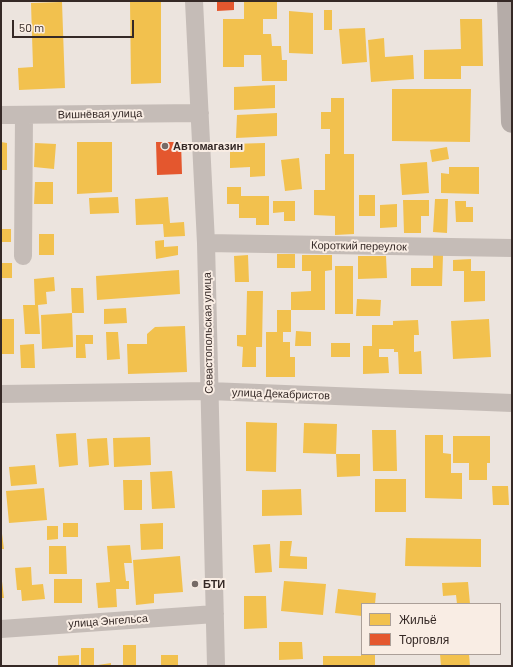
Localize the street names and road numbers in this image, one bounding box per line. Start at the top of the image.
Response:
street label: Вишнёвая улица [58,107,142,121]
street label: Короткий переулок [311,239,407,253]
street label: Севастопольская улица [200,272,216,394]
street label: улица Декабристов [232,386,330,402]
street label: улица Энгельса [68,612,148,630]

